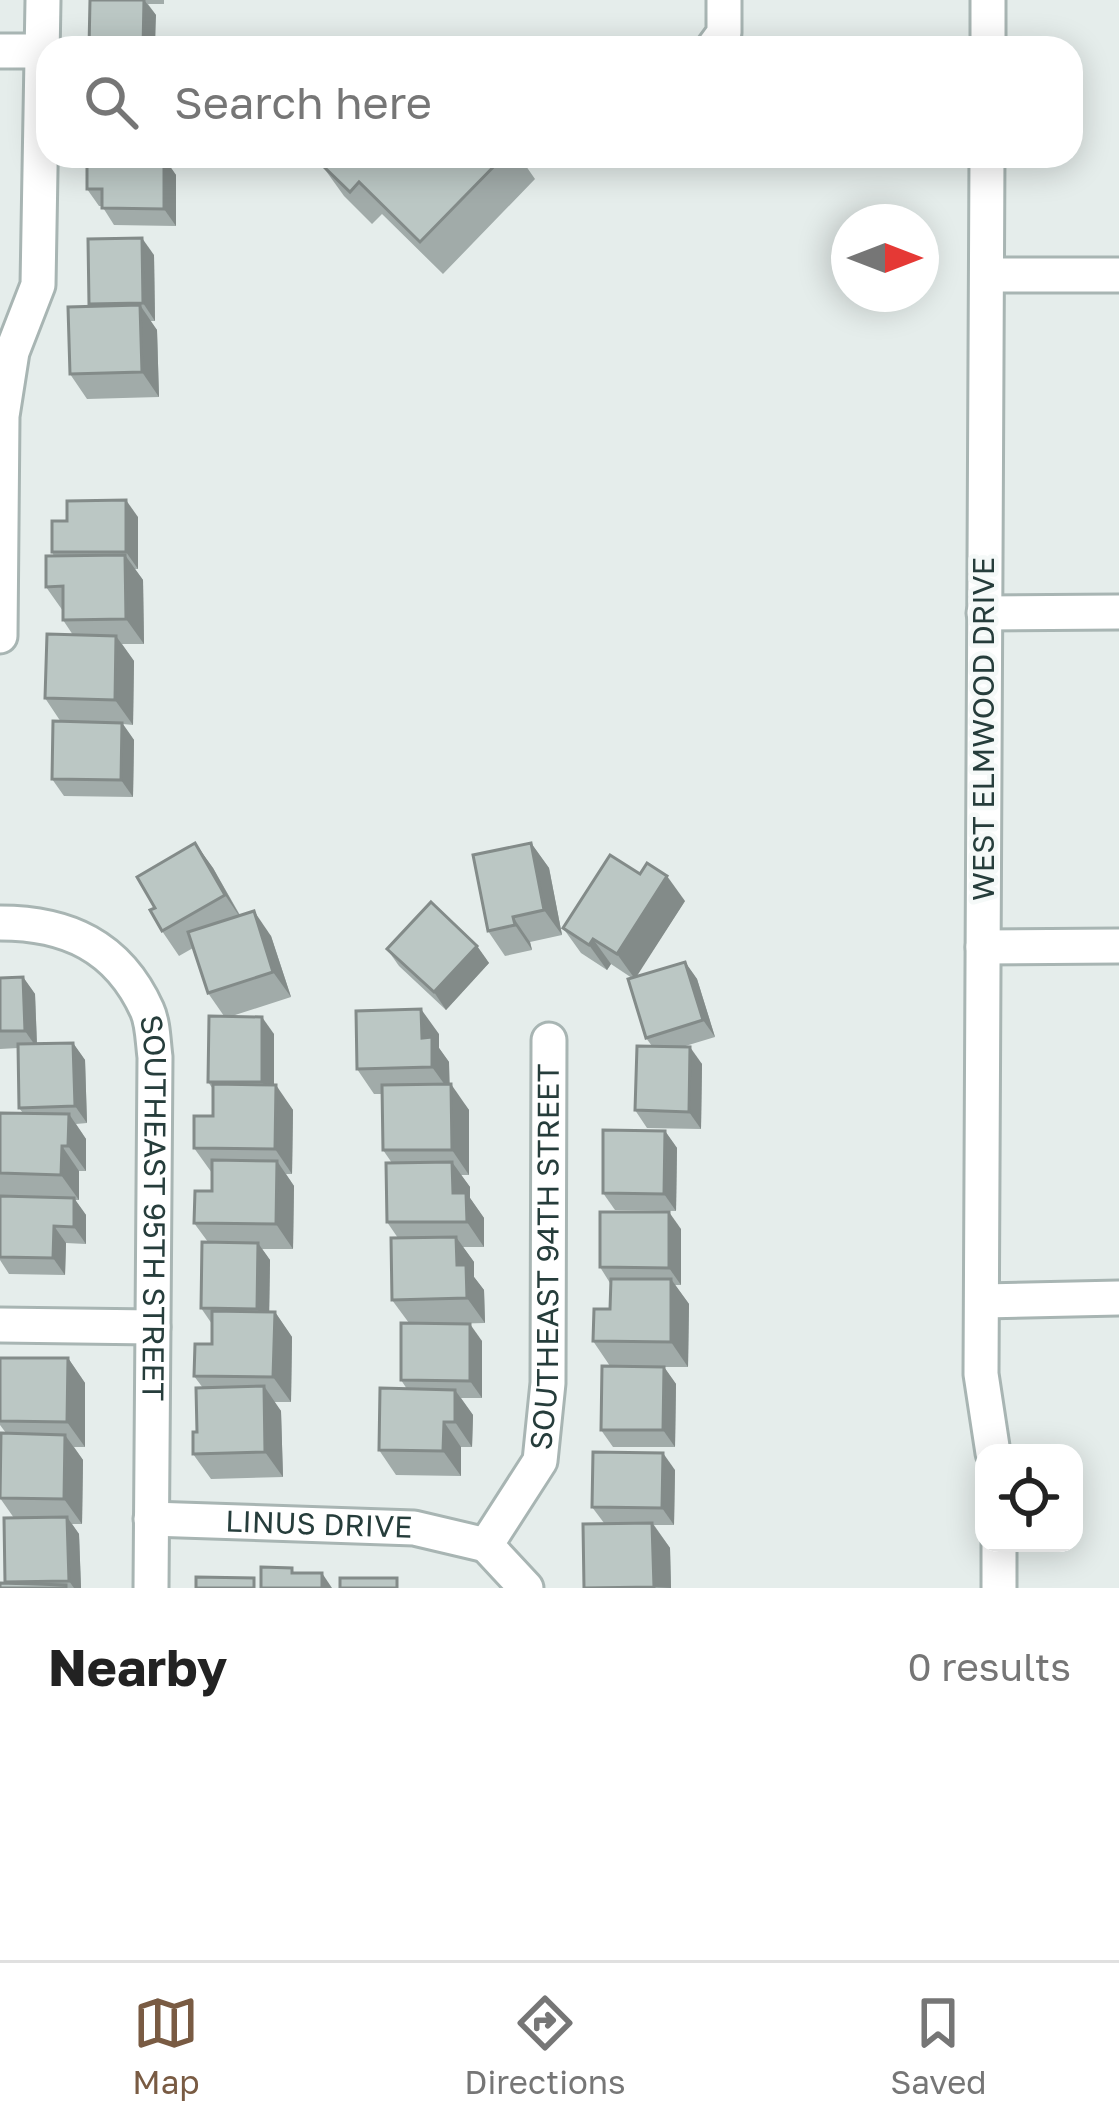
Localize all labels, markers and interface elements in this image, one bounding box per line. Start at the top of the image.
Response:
search box [36,36,1083,168]
icon: search [78,69,144,135]
text: Search here [174,75,432,129]
north arrow [831,204,939,312]
street label: WEST ELMWOOD DRIVE [965,557,1001,901]
street label: SOUTHEAST 95TH STREET [133,1012,174,1401]
street label: SOUTHEAST 94TH STREET [522,1064,566,1452]
map controls [975,1444,1083,1552]
button: locate [975,1444,1083,1552]
street label: LINUS DRIVE [225,1503,413,1545]
text: Nearby [48,1636,227,1697]
text: 0 results [907,1643,1071,1690]
tab: Map [132,1990,200,2101]
tab: Directions [464,1990,626,2101]
tab: Saved [890,1990,987,2101]

